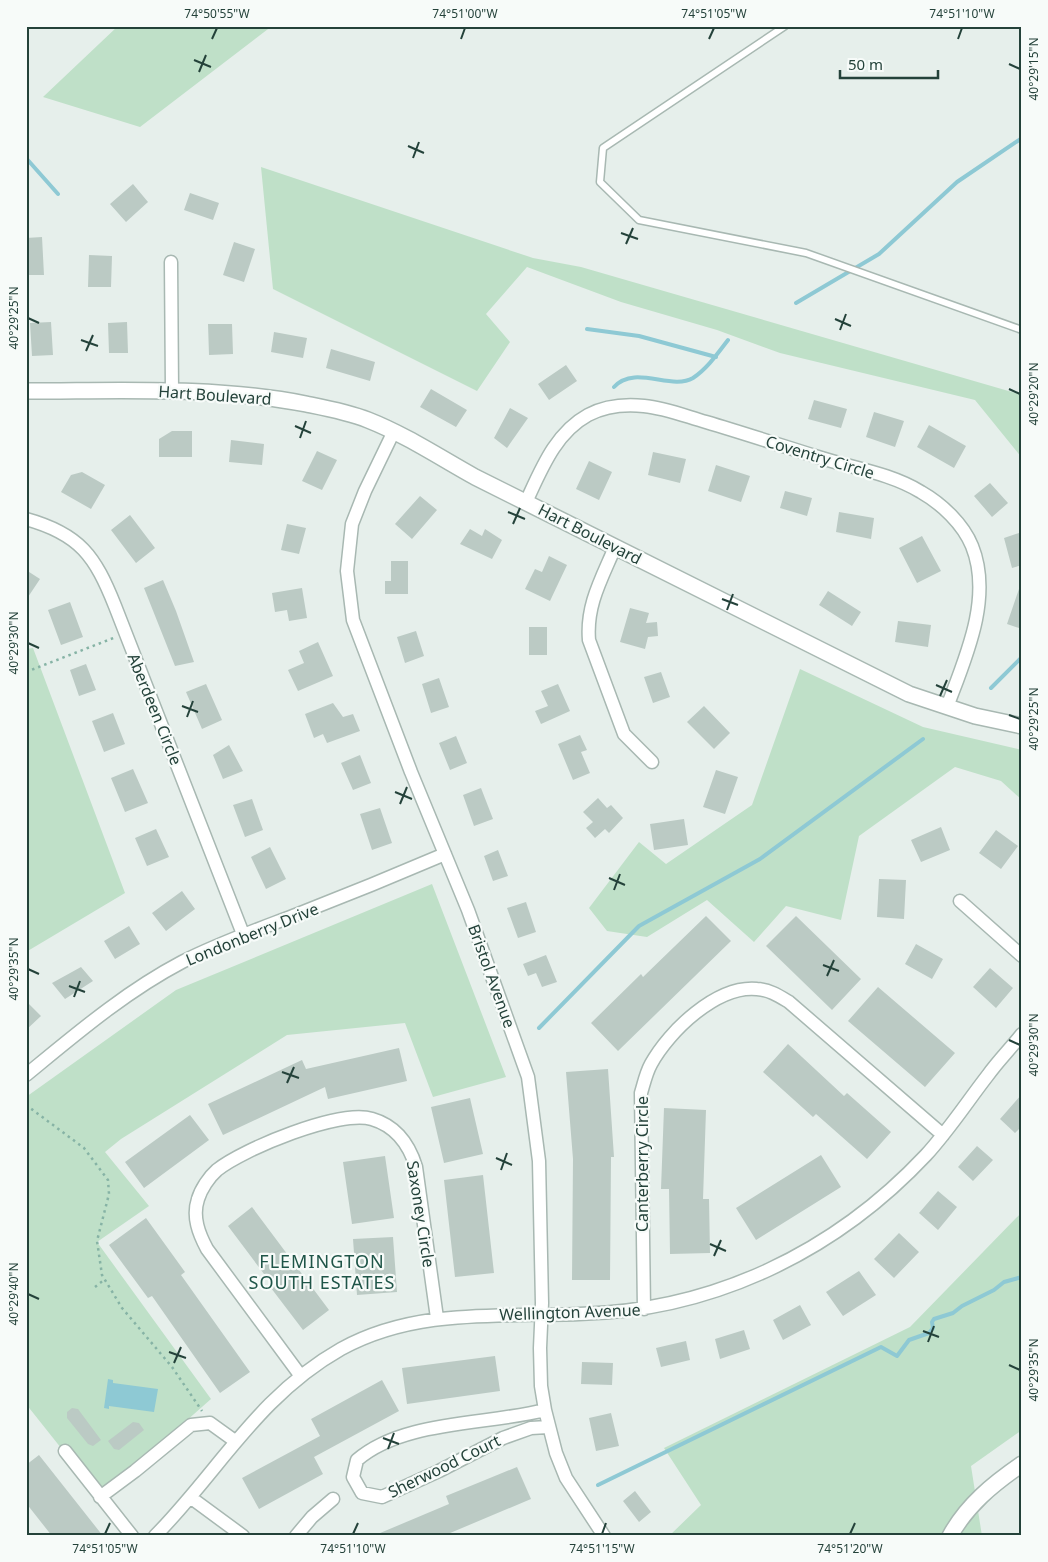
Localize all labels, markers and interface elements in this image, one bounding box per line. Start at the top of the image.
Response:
text: 74°50'55"W [184,5,250,22]
text: 74°51'00"W [432,5,498,22]
text: 74°51'05"W [681,5,747,22]
text: 74°51'10"W [929,5,995,22]
text: 40°29'15"N [1025,37,1042,101]
scale bar [840,48,938,80]
text: 50 m [848,54,883,74]
text: 40°29'25"N [5,286,22,350]
text: 40°29'20"N [1025,362,1042,426]
street label: Hart Boulevard [158,380,272,410]
street label: Coventry Circle [763,430,877,484]
street label: Hart Boulevard [534,498,646,570]
text: 40°29'30"N [5,611,22,675]
street label: Aberdeen Circle [123,650,187,768]
text: 40°29'25"N [1025,687,1042,751]
street label: Londonberry Drive [182,897,322,971]
street label: Bristol Avenue [463,921,521,1031]
text: 40°29'35"N [5,937,22,1001]
text: 40°29'30"N [1025,1013,1042,1077]
street label: Canterberry Circle [631,1096,653,1232]
street label: Saxoney Circle [402,1159,440,1269]
district label: FLEMINGTON SOUTH ESTATES [249,1249,395,1294]
text: 40°29'40"N [5,1262,22,1326]
street label: Wellington Avenue [499,1299,641,1325]
text: 40°29'35"N [1025,1338,1042,1402]
street label: Sherwood Court [384,1429,504,1503]
text: 74°51'05"W [72,1540,138,1557]
text: 74°51'10"W [320,1540,386,1557]
text: 74°51'15"W [569,1540,635,1557]
text: 74°51'20"W [817,1540,883,1557]

